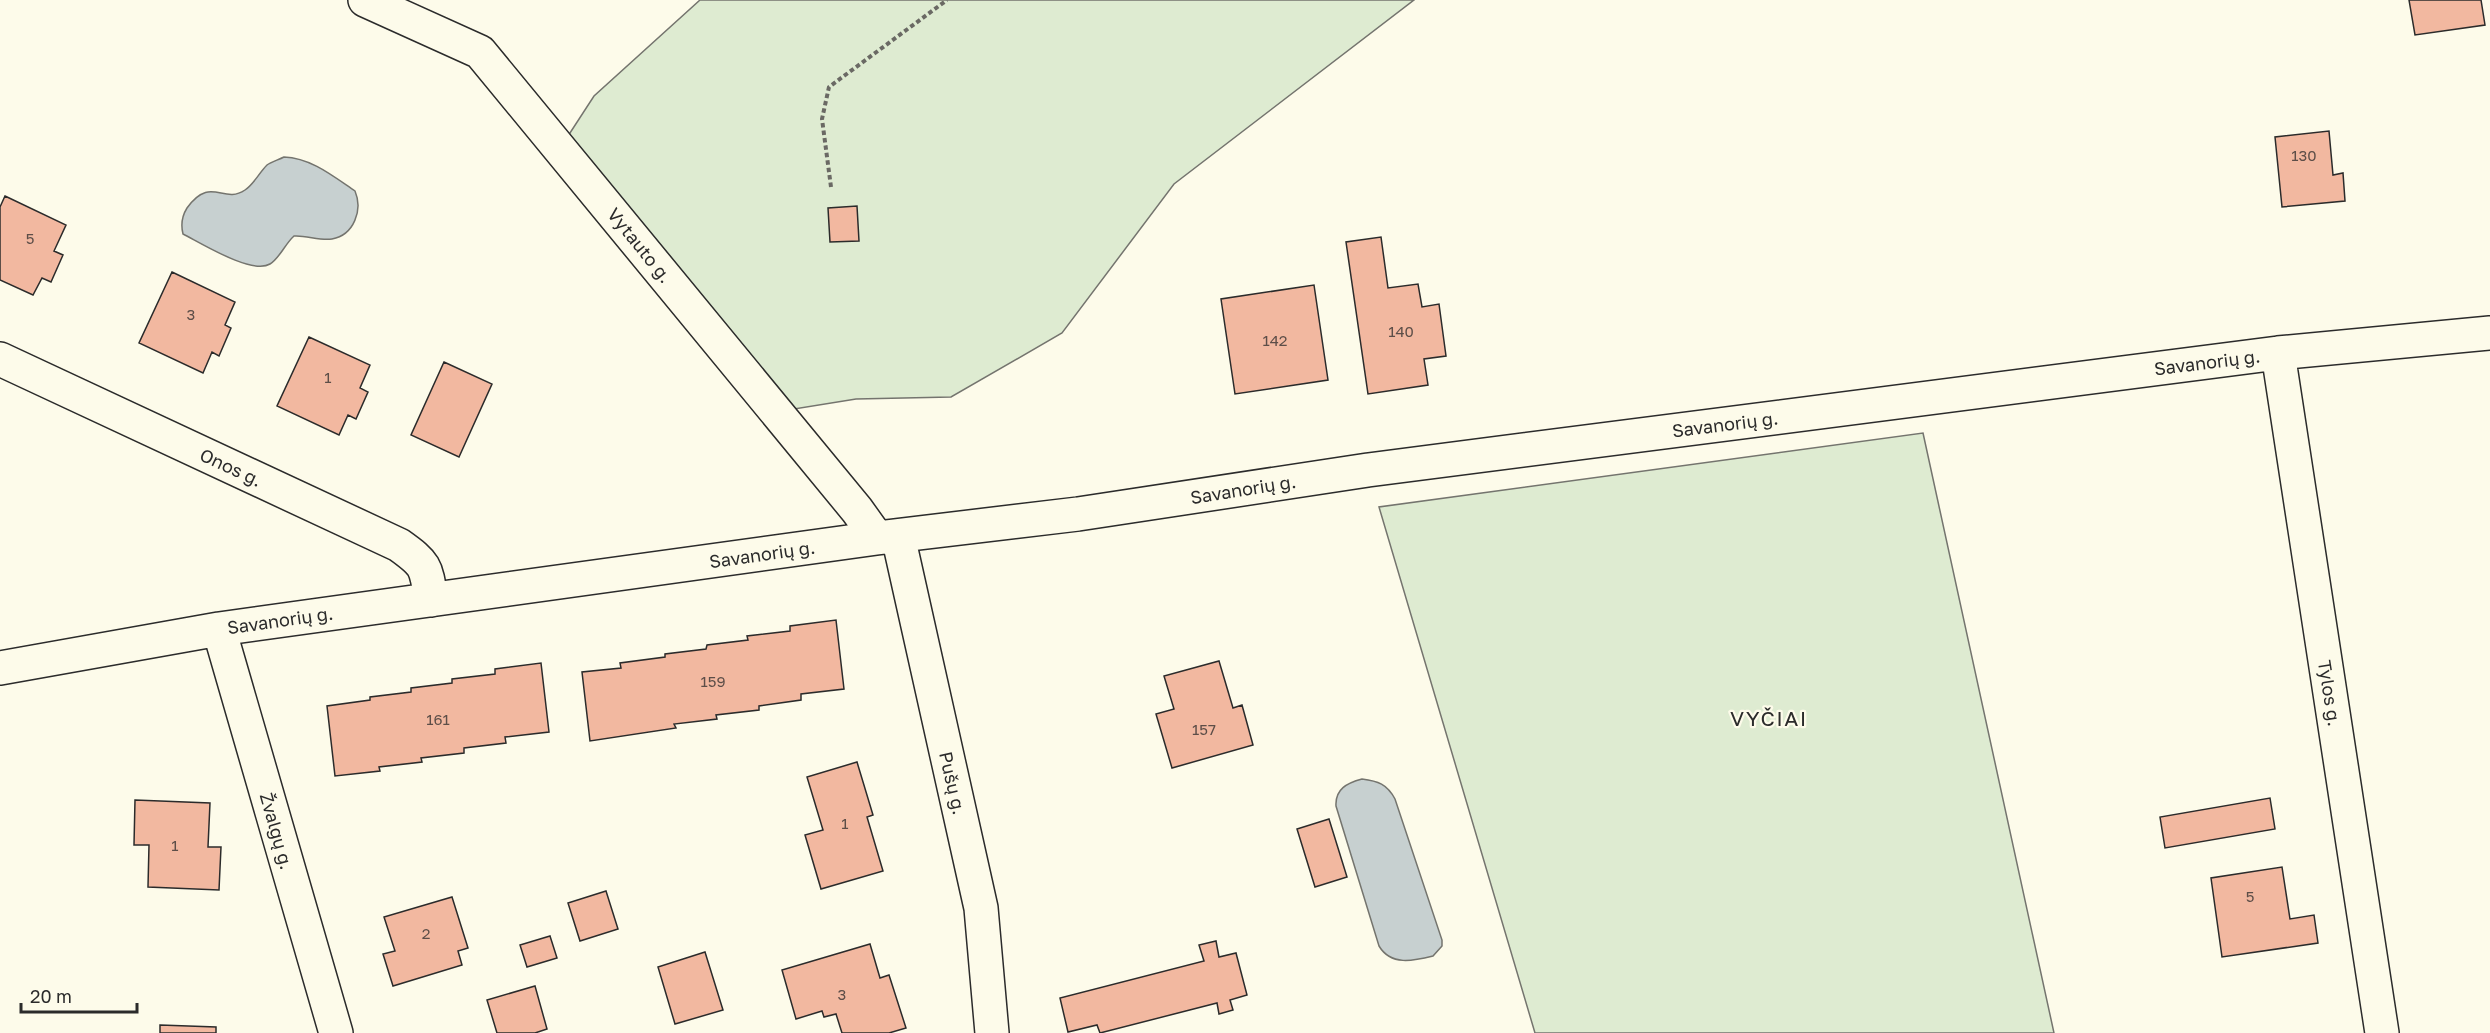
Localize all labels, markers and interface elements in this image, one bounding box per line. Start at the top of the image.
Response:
house number: 130 [2291,146,2317,164]
street label: Vytauto g. [603,203,677,287]
house number: 5 [26,229,34,247]
house number: 3 [187,305,195,323]
house number: 140 [1388,322,1414,340]
house number: 142 [1262,331,1288,349]
street label: Savanorių g. [2153,345,2261,379]
house number: 1 [324,368,332,386]
street label: Savanorių g. [1671,407,1779,441]
street label: Onos g. [197,443,265,491]
street label: Savanorių g. [1189,470,1297,508]
street label: Savanorių g. [708,536,816,572]
street label: Savanorių g. [226,602,334,638]
street label: Tylos g. [2314,658,2346,728]
house number: 159 [700,672,726,690]
district label: VYČIAI [1730,705,1808,731]
house number: 161 [426,710,450,728]
house number: 157 [1192,720,1216,738]
street label: Pušų g. [935,749,971,817]
street label: Žvalgų g. [256,790,298,872]
house number: 1 [841,814,849,832]
house number: 1 [171,836,179,854]
house number: 5 [2246,887,2254,905]
house number: 2 [422,924,430,942]
scale bar [21,976,136,1014]
text: 20 m [30,985,72,1007]
house number: 3 [838,985,846,1003]

